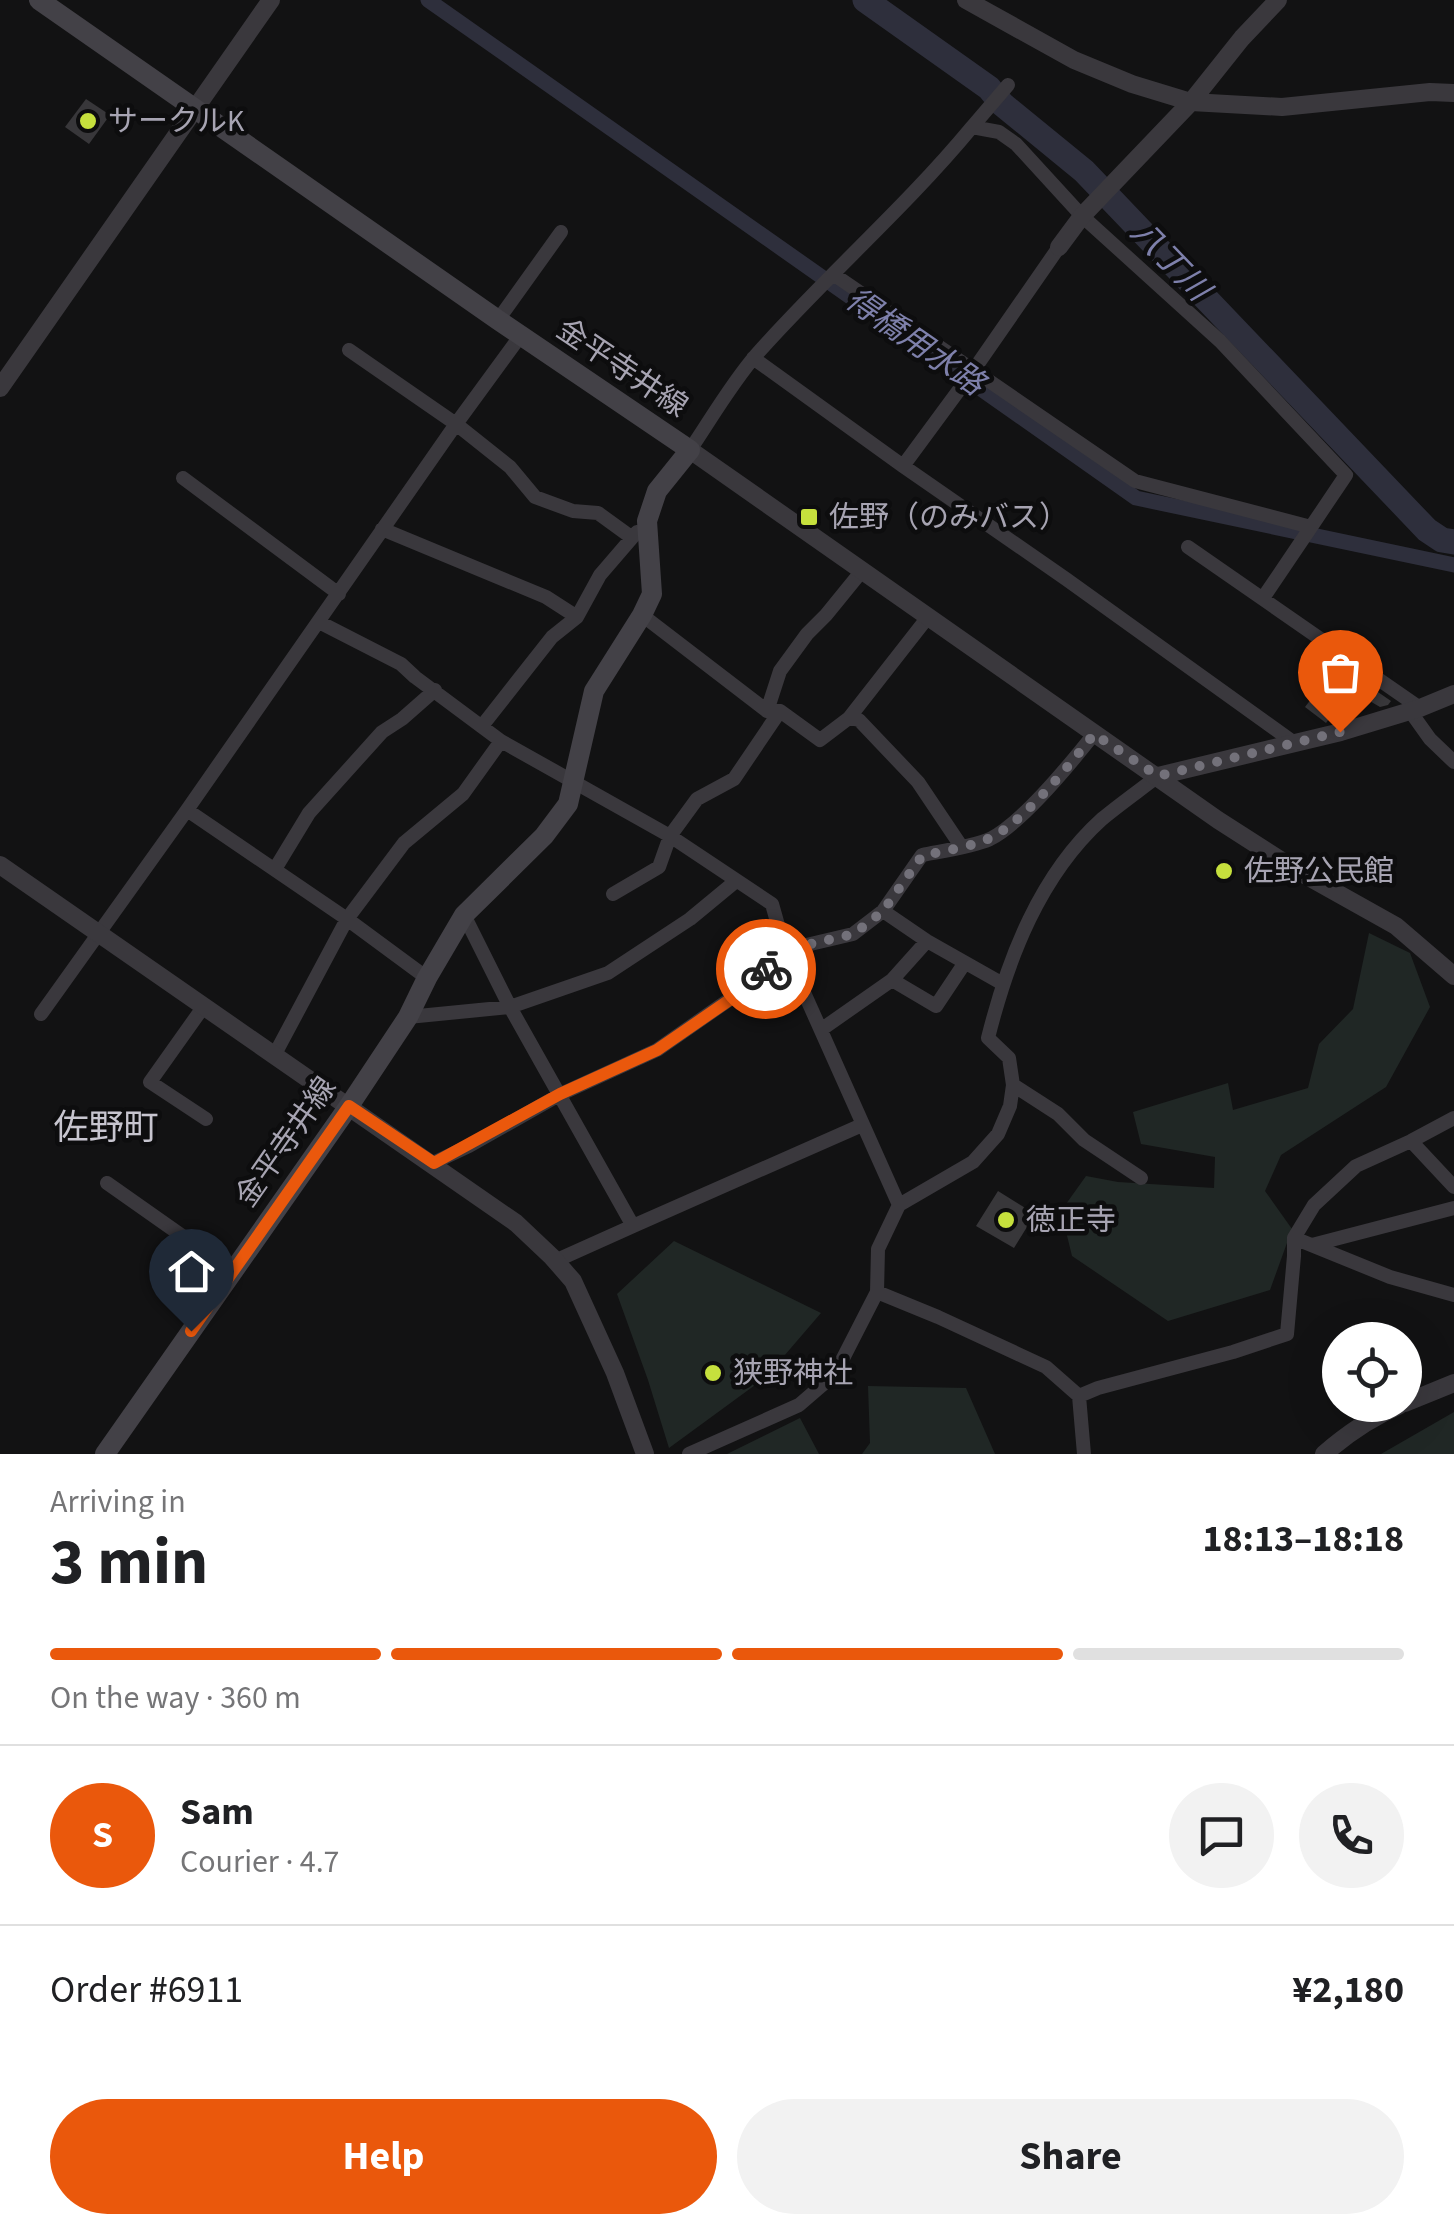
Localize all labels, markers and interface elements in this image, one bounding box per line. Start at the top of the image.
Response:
place label: サークルK [108,100,245,143]
marker: サークルK [77,110,99,132]
water label: 八丁川 [1120,210,1222,314]
water label: 得橋用水路 [836,277,996,408]
street label: 金平寺井線 [548,308,696,428]
place label: 佐野（のみバス） [829,496,1069,539]
marker: 佐野（のみバス） [798,506,820,528]
pin [1298,630,1383,733]
icon: bag [1313,645,1368,700]
place label: 佐野公民館 [1244,850,1394,893]
marker: 佐野公民館 [1213,860,1235,882]
courier [716,919,816,1019]
icon: bike [739,942,794,997]
street label: 金平寺井線 [225,1068,347,1216]
district label: 佐野町 [53,1103,159,1153]
place label: 徳正寺 [1026,1199,1116,1242]
marker: 徳正寺 [995,1209,1017,1231]
pin [149,1229,234,1332]
icon: home [164,1244,219,1299]
map controls [1322,1322,1422,1422]
button: locate [1322,1322,1422,1422]
place label: 狭野神社 [733,1352,853,1395]
marker: 狭野神社 [702,1362,724,1384]
text: Arriving in [50,1479,186,1525]
text: 18:13–18:18 [1202,1512,1404,1566]
text: 3 min [50,1516,208,1609]
text: On the way · 360 m [50,1675,301,1721]
button: chat [1169,1783,1274,1888]
button: phone [1299,1783,1404,1888]
text: Sam [180,1785,254,1839]
text: S [92,1808,113,1862]
text: Courier · 4.7 [180,1839,340,1885]
text: Order #6911 [50,1963,243,2017]
text: ¥2,180 [1292,1963,1404,2017]
button: Help [50,2099,717,2214]
button: Share [737,2099,1404,2214]

